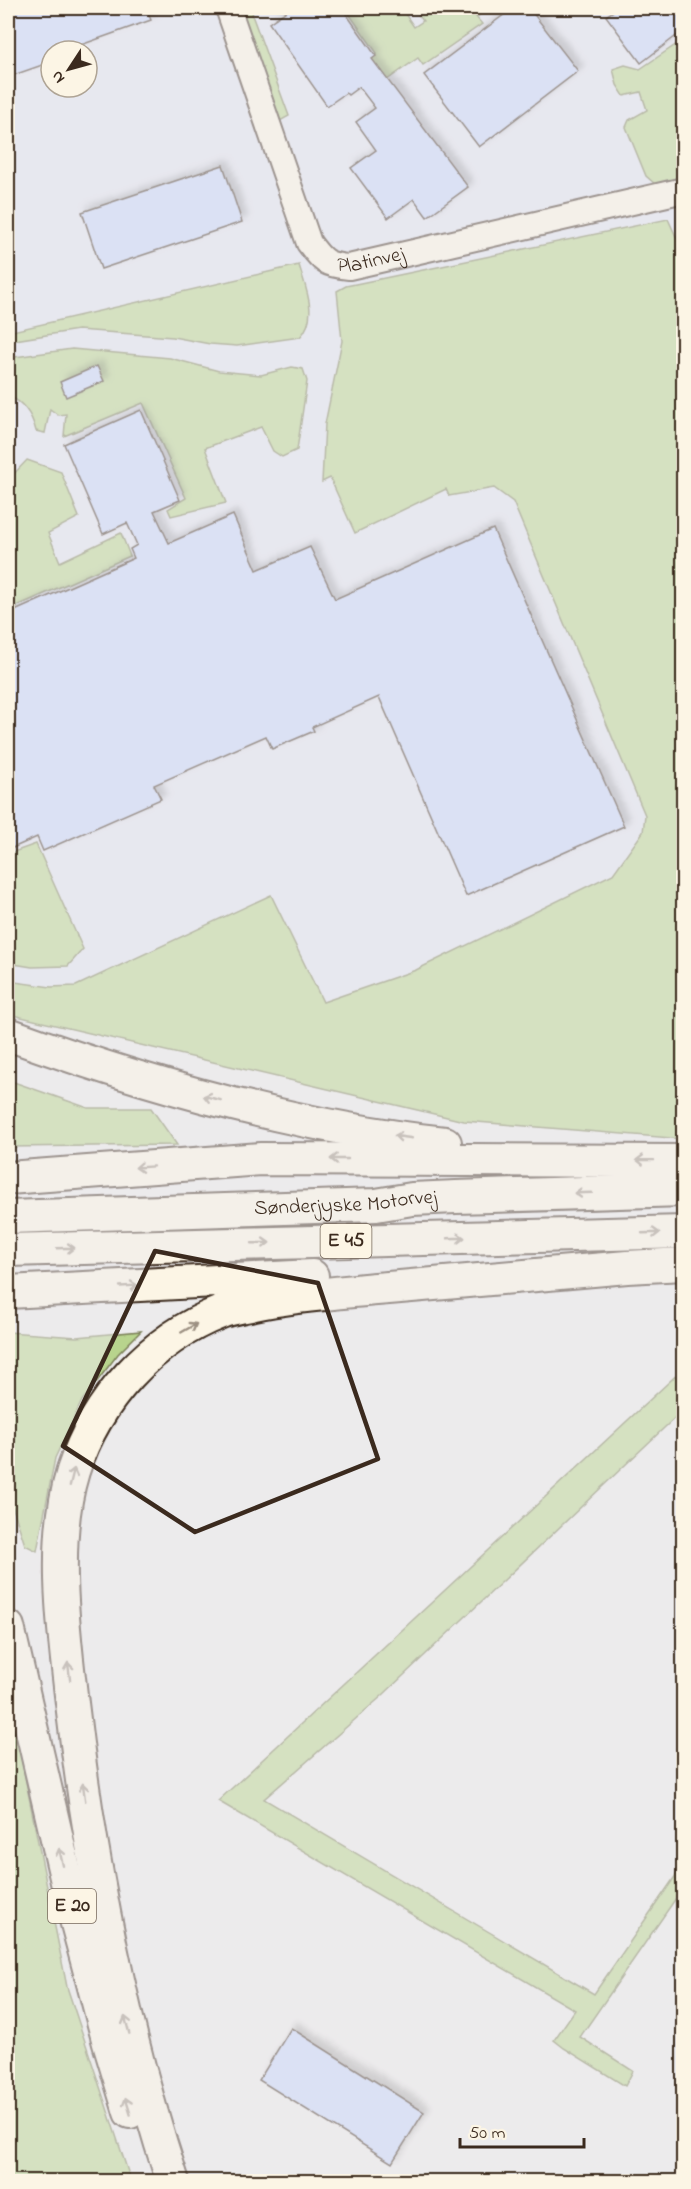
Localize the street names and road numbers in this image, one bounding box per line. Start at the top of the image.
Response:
street label: Platinvej [335,239,409,282]
street label: Sønderjyske Motorvej [254,1183,439,1224]
road number: E 45 [320,1224,372,1258]
road number: E 20 [48,1889,96,1923]

